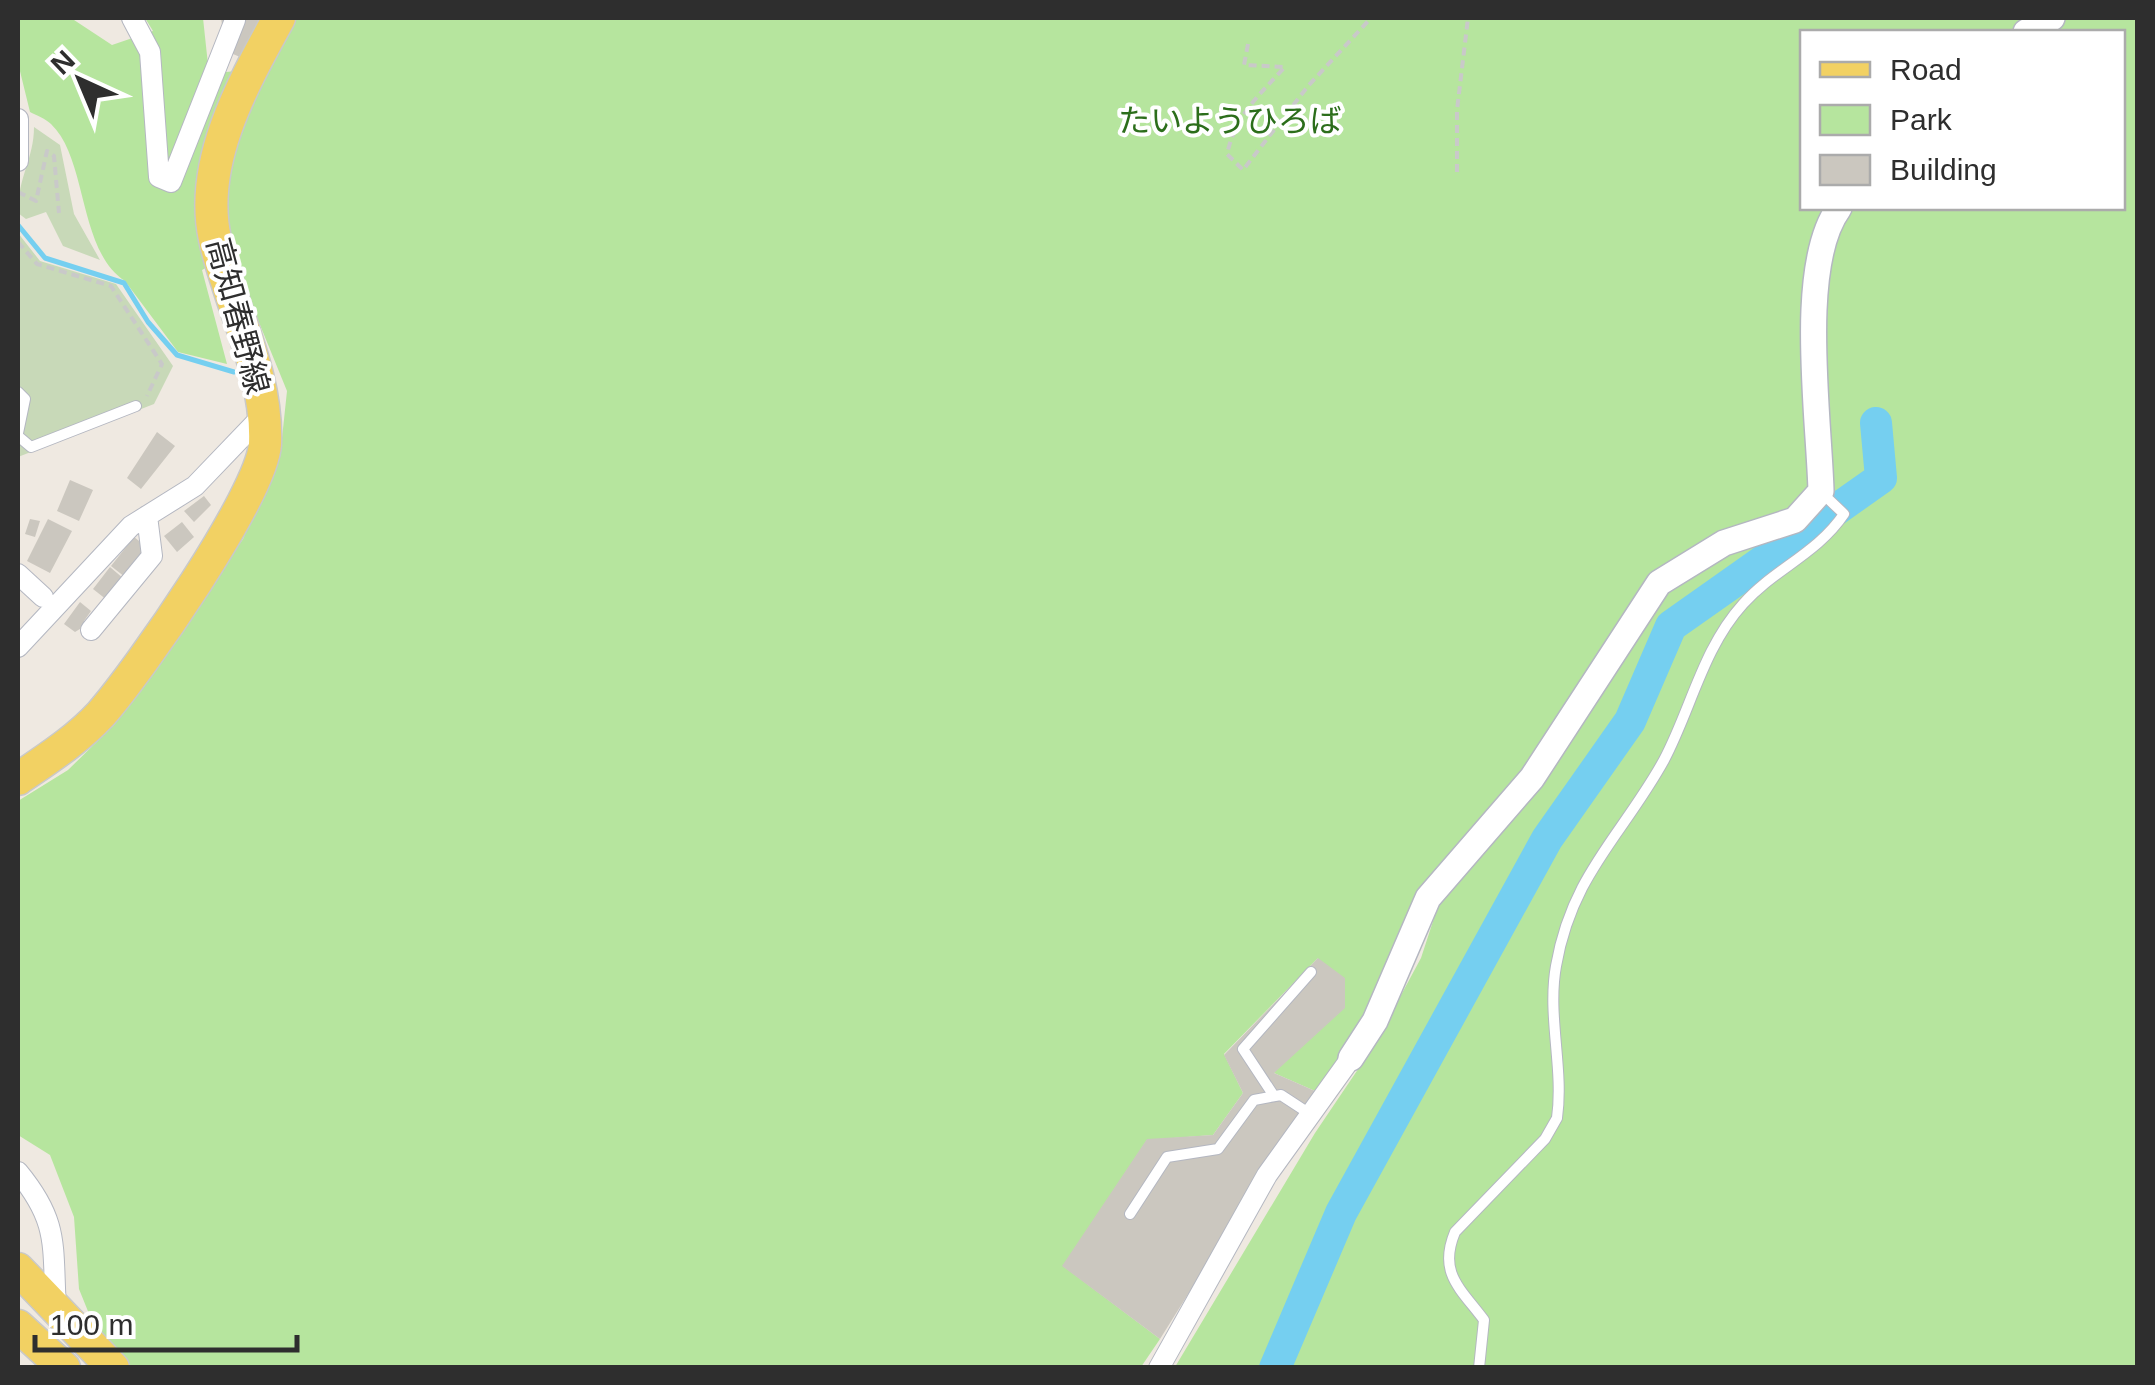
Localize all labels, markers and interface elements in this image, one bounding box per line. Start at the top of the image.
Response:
north arrow [30,30,130,130]
legend [1800,30,2125,210]
text: N [45,44,81,81]
text: Road [1890,53,1962,86]
park label: たいようひろば [1118,103,1342,139]
text: Park [1890,103,1953,136]
text: Building [1890,153,1997,186]
street label: 高知春野線 [200,234,276,398]
scale bar [35,1290,298,1352]
text: 100 m [50,1308,133,1341]

